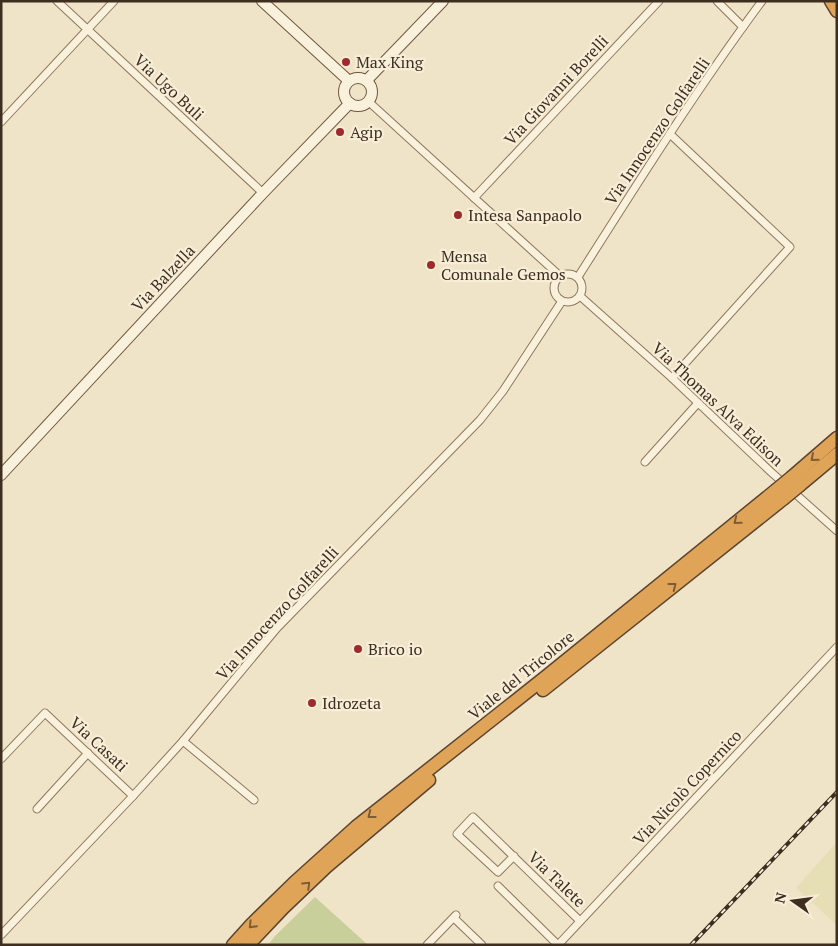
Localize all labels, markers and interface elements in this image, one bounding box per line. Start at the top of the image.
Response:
street label: Via Giovanni Borelli [499,30,613,150]
street label: Via Ugo Buli [129,49,209,125]
place label: Max King [356,51,424,73]
street label: Via Innocenzo Golfarelli [599,53,715,209]
marker: Max King [340,56,352,68]
place label: Agip [350,121,383,143]
marker: Agip [334,126,346,138]
place label: Intesa Sanpaolo [468,204,582,226]
marker: Intesa Sanpaolo [452,209,464,221]
street label: Via Balzella [126,240,200,316]
place label: Mensa Comunale Gemos [441,245,566,285]
marker: Mensa Comunale Gemos [425,259,437,271]
street label: Via Thomas Alva Edison [647,337,789,471]
one-way arrow [811,452,820,461]
one-way arrow [733,516,742,525]
street label: Via Innocenzo Golfarelli [211,541,343,685]
one-way arrow [667,583,676,591]
street label: Viale del Tricolore [463,625,579,725]
place label: Brico io [368,638,423,660]
marker: Brico io [352,643,364,655]
place label: Idrozeta [322,692,381,714]
marker: Idrozeta [306,697,318,709]
street label: Via Casati [65,711,133,777]
street label: Via Nicolò Copernico [628,724,746,849]
one-way arrow [367,809,377,818]
street label: Via Talete [523,846,591,912]
north arrow [768,876,818,926]
one-way arrow [301,882,310,891]
text: N [769,890,790,905]
one-way arrow [249,919,258,928]

